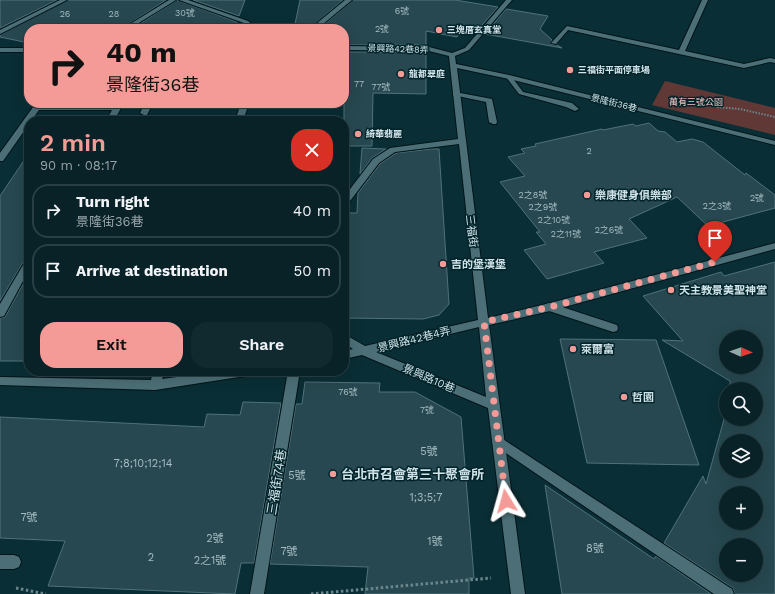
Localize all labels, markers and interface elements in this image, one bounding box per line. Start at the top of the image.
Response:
house number: 6號 [395,6,409,16]
house number: 30號 [175,8,195,18]
house number: 26 [60,9,70,19]
house number: 28 [109,9,119,19]
house number: 2號 [375,24,389,34]
place label: 三塊厝玄真堂 [447,24,501,35]
marker: 三塊厝玄真堂 [434,25,444,35]
text: 40 m [106,36,176,69]
icon: right [40,40,92,92]
street label: 景興路42巷8弄 [367,43,429,55]
marker: 三福街平面停車場 [565,65,575,75]
place label: 三福街平面停車場 [578,65,650,75]
place label: 龍都翠庭 [409,68,445,79]
marker: 龍都翠庭 [396,69,406,79]
text: 景隆街36巷 [106,74,199,95]
house number: 77 [354,79,364,89]
house number: 77號 [371,82,391,92]
street label: 景隆街36巷 [590,92,638,114]
park label: 萬有三號公園 [669,97,723,107]
place label: 綺華翡麗 [366,128,402,139]
text: 2 min [40,129,106,157]
button: close [291,129,333,171]
marker: 綺華翡麗 [353,129,363,139]
house number: 2 [586,146,592,156]
text: 90 m · 08:17 [40,158,117,173]
place label: 樂康健身俱樂部 [595,189,672,202]
house number: 2之8號 [519,190,547,200]
marker: 樂康健身俱樂部 [582,190,592,200]
text: Turn right [76,193,149,211]
house number: 2號 [750,193,764,203]
icon: right [42,200,64,222]
house number: 2之3號 [703,201,731,211]
text: 40 m [293,202,331,220]
house number: 2之9號 [529,202,557,212]
text: 景隆街36巷 [76,214,143,229]
street label: 三福街 [463,214,480,248]
house number: 2之10號 [538,215,570,225]
pin [698,221,732,262]
house number: 2之6號 [595,225,623,235]
icon: arrive [704,227,726,249]
house number: 2之11號 [551,229,581,239]
place label: 吉的堡漢堡 [451,258,506,271]
marker: 吉的堡漢堡 [438,259,448,269]
icon: arrive [42,260,64,282]
text: Arrive at destination [76,262,228,280]
text: 50 m [294,262,331,280]
place label: 天主教景美聖神堂 [679,284,767,297]
marker: 天主教景美聖神堂 [666,285,676,295]
button: Exit [40,322,183,368]
button: Share [191,322,333,368]
street label: 景興路42巷4弄 [376,324,452,355]
north arrow [719,330,763,374]
map controls [719,330,763,582]
place label: 萊爾富 [581,343,614,356]
marker: 萊爾富 [568,344,578,354]
street label: 景興路10巷 [401,362,457,395]
button: search [719,382,763,426]
house number: 76號 [338,387,358,397]
place label: 哲園 [632,391,654,404]
marker: 哲園 [619,392,629,402]
house number: 7號 [420,405,434,415]
button: layers [719,434,763,478]
house number: 5號 [420,445,438,458]
street label: 三福街74巷 [264,448,289,516]
house number: 7;8;10;12;14 [114,457,173,470]
place label: 台北市召會第三十聚會所 [341,467,484,482]
house number: 5號 [288,469,306,482]
marker: 台北市召會第三十聚會所 [328,469,338,479]
position arrow [485,480,527,522]
button: + [719,486,763,530]
house number: 1;3;5;7 [409,491,443,504]
house number: 7號 [20,511,38,524]
house number: 2號 [206,532,224,545]
house number: 1號 [427,535,443,548]
button: − [719,538,763,582]
house number: 8號 [586,542,604,555]
house number: 7號 [280,545,298,558]
house number: 2 [148,551,154,564]
house number: 2之1號 [194,554,226,567]

